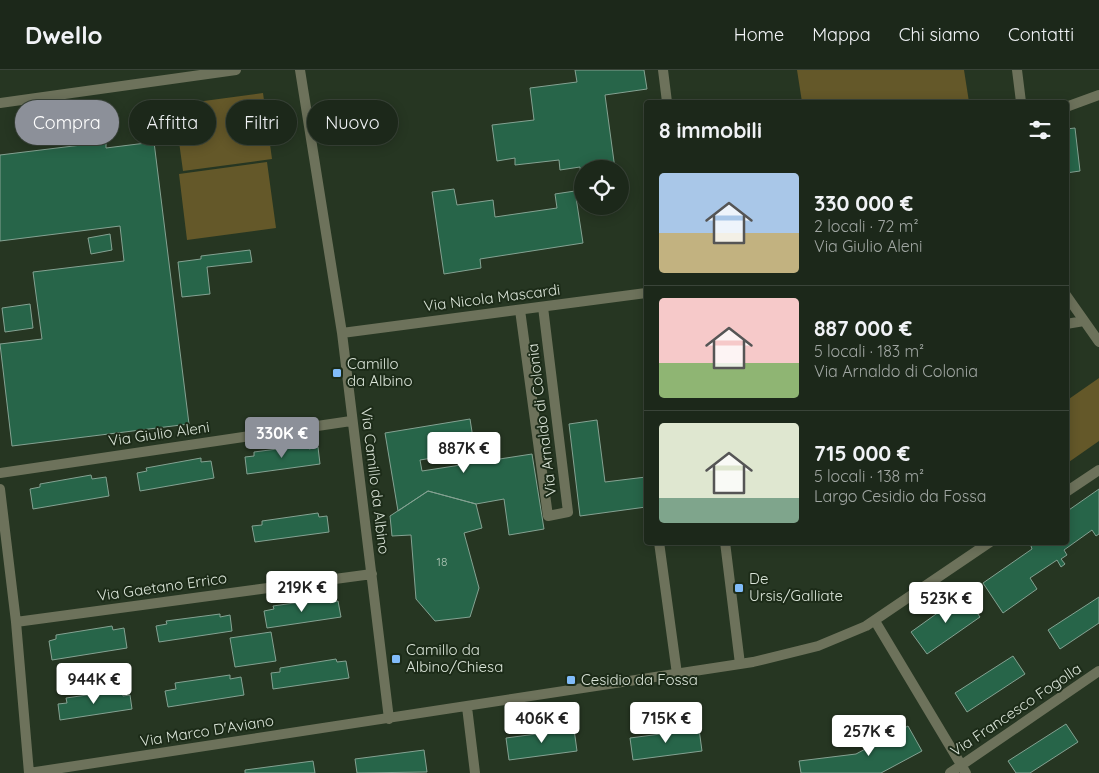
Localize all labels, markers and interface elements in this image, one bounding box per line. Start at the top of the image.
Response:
text: Dwello [25,20,102,50]
text: Home [734,23,784,46]
text: Mappa [812,23,871,46]
text: Chi siamo [899,23,980,46]
text: Contatti [1008,23,1074,46]
chip: Compra [15,100,119,145]
chip: Affitta [129,100,216,145]
chip: Filtri [226,100,297,145]
chip: Nuovo [307,100,398,145]
icon: filters [1026,116,1054,144]
text: 8 immobili [659,117,762,143]
map controls [574,160,629,215]
button: locate [574,160,629,215]
text: 330 000 € [814,190,913,216]
icon: home [699,193,759,253]
text: 2 locali · 72 m² [814,216,918,236]
text: Via Giulio Aleni [814,236,923,256]
street label: Via Nicola Mascardi [423,280,561,315]
text: 887 000 € [814,315,912,341]
icon: home [699,318,759,378]
text: 5 locali · 183 m² [814,341,924,361]
street label: Via Arnaldo di Colonia [523,343,560,498]
place label: Camillo da Albino [347,354,412,390]
text: Via Arnaldo di Colonia [814,361,978,381]
marker: Camillo da Albino [331,367,343,379]
street label: Via Camillo da Albino [357,407,394,555]
pin: 330K € [241,416,323,459]
street label: Via Giulio Aleni [107,417,211,450]
text: 330K € [256,423,308,443]
pin: 887K € [423,432,505,474]
text: 887K € [438,438,490,458]
text: 715 000 € [814,440,910,466]
icon: home [699,443,759,503]
text: 5 locali · 138 m² [814,466,924,486]
text: Largo Cesidio da Fossa [814,486,986,506]
house number: 18 [437,554,447,569]
street label: Via Gaetano Errico [96,568,228,605]
place label: De Ursis/Galliate [749,569,843,605]
pin: 219K € [261,570,343,613]
text: 219K € [277,577,327,597]
marker: De Ursis/Galliate [733,582,745,594]
pin: 523K € [905,582,987,624]
text: 523K € [920,588,972,608]
place label: Camillo da Albino/Chiesa [406,640,503,676]
marker: Camillo da Albino/Chiesa [390,653,402,665]
street label: Via Francesco Fogolla [947,659,1085,760]
pin: 944K € [53,662,135,705]
text: 944K € [68,669,120,689]
place label: Cesidio da Fossa [581,670,698,689]
marker: Cesidio da Fossa [565,674,577,686]
pin: 406K € [501,702,583,744]
pin: 715K € [625,702,707,744]
text: 406K € [515,708,569,728]
text: 715K € [641,708,691,728]
street label: Via Marco D'Aviano [139,711,275,750]
pin: 257K € [828,714,910,757]
text: 257K € [843,721,895,741]

